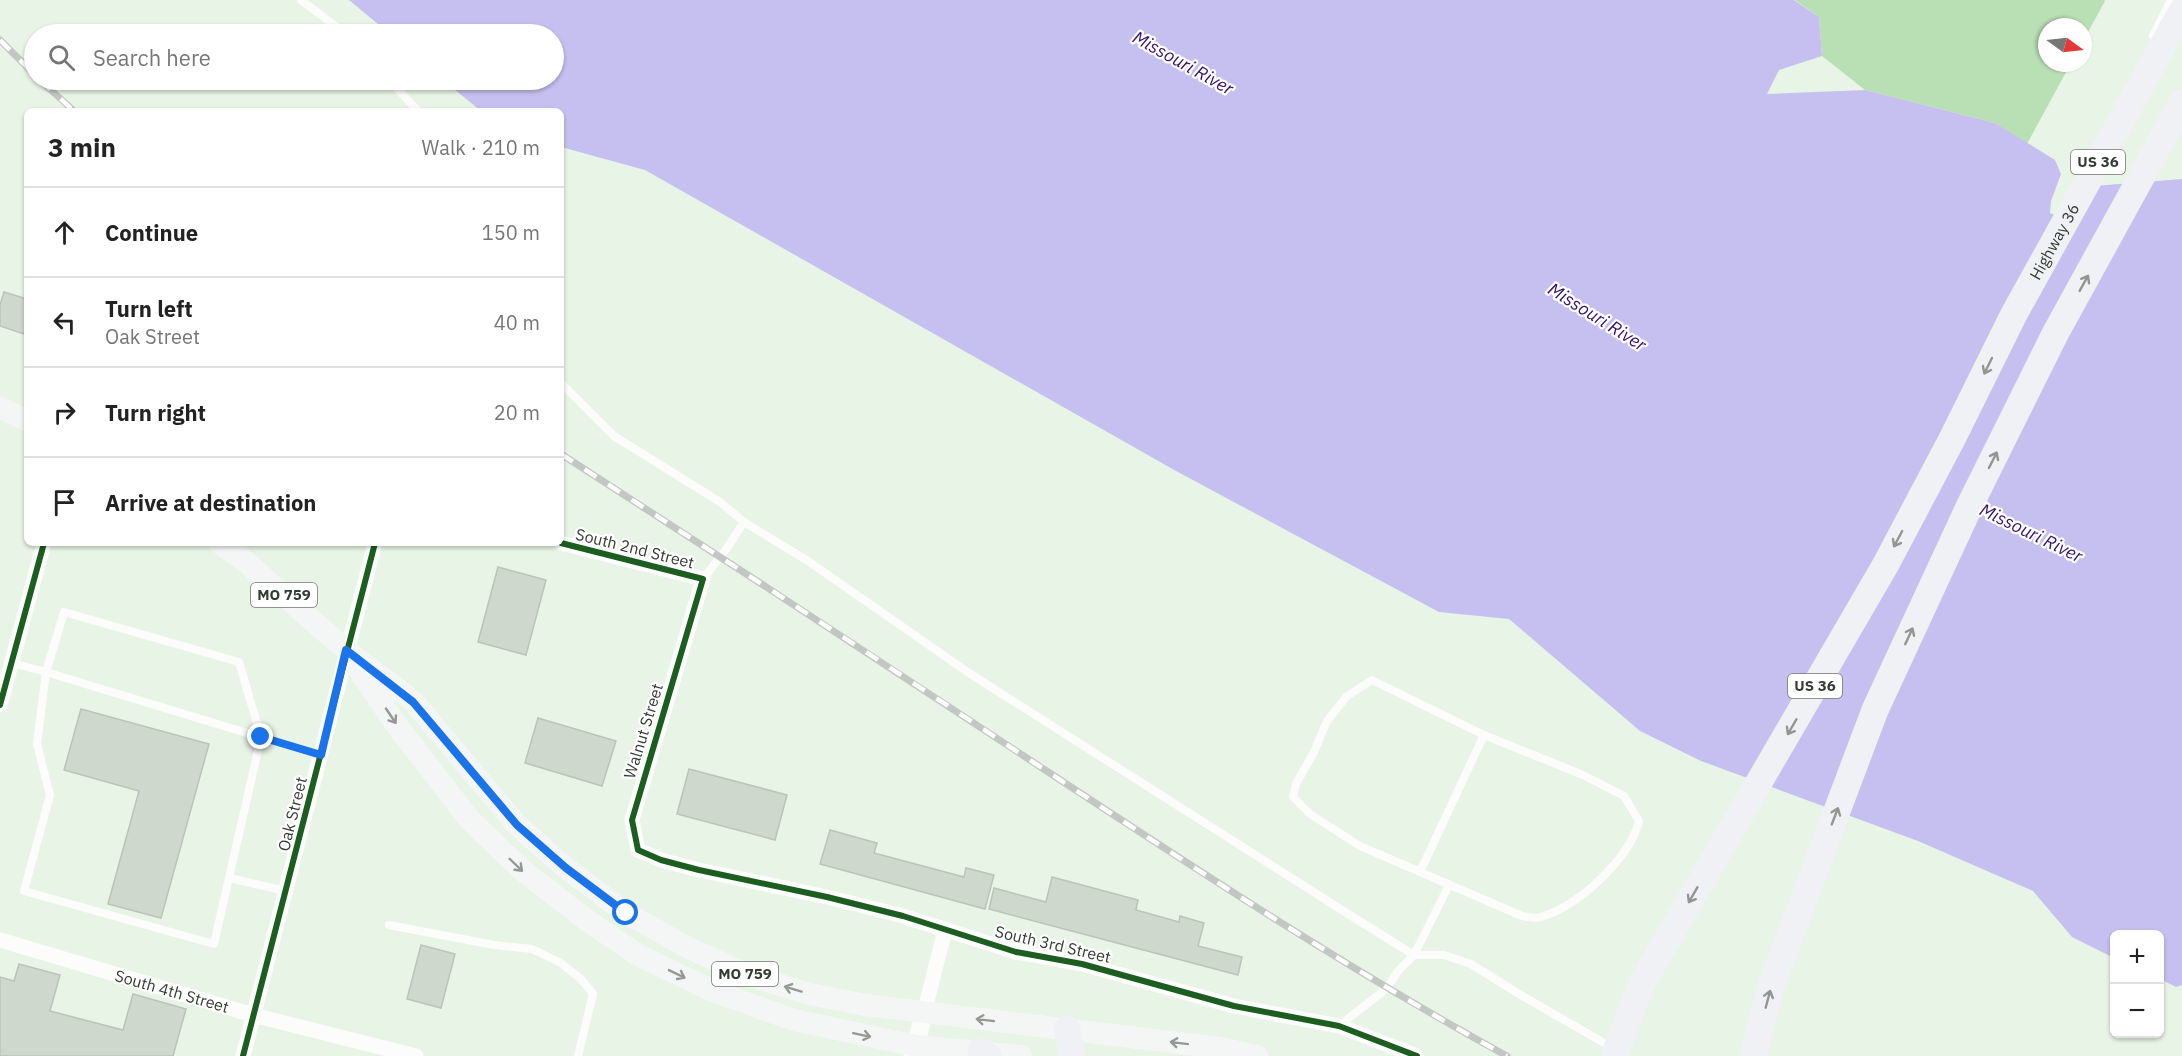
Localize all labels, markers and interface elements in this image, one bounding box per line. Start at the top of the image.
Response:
north arrow [2038,18,2092,72]
search box [24,24,564,90]
water label: Missouri River [1129,25,1238,100]
icon: search [45,41,78,74]
text: Search here [93,43,211,72]
text: 3 min [48,130,116,164]
text: Walk · 210 m [422,134,540,161]
road number: US 36 [2071,150,2125,174]
street label: Highway 36 [2025,200,2083,283]
icon: ahead [48,216,81,249]
text: Continue [105,218,198,247]
text: 150 m [482,219,540,246]
one-way arrow [2078,275,2090,292]
water label: Missouri River [1544,277,1651,356]
text: Turn left [105,294,193,323]
icon: left [48,306,81,339]
text: 40 m [494,309,540,336]
text: Oak Street [105,323,200,350]
one-way arrow [1982,357,1994,375]
icon: right [48,396,81,429]
text: Turn right [105,398,206,427]
text: 20 m [494,399,540,426]
one-way arrow [1987,451,1999,469]
icon: arrive [48,486,81,519]
text: Arrive at destination [105,488,316,517]
water label: Missouri River [1976,498,2087,568]
street label: South 2nd Street [574,524,696,572]
one-way arrow [1892,530,1904,548]
road number: MO 759 [251,583,317,607]
one-way arrow [1904,628,1916,646]
road number: US 36 [1788,674,1842,698]
street label: Walnut Street [619,681,667,781]
one-way arrow [385,708,397,724]
one-way arrow [1785,718,1797,735]
route end [247,723,273,749]
street label: Oak Street [273,775,311,853]
one-way arrow [1830,808,1841,826]
one-way arrow [509,858,524,872]
one-way arrow [1687,886,1699,903]
route start [612,899,638,925]
street label: South 3rd Street [993,921,1113,967]
map controls [2110,930,2164,1038]
button: + [2110,930,2164,984]
road number: MO 759 [712,962,778,986]
street label: South 4th Street [113,965,231,1017]
one-way arrow [668,968,686,980]
one-way arrow [784,983,803,994]
button: − [2110,984,2164,1038]
one-way arrow [1762,990,1774,1009]
one-way arrow [976,1014,996,1025]
one-way arrow [851,1030,871,1041]
one-way arrow [1170,1037,1189,1048]

